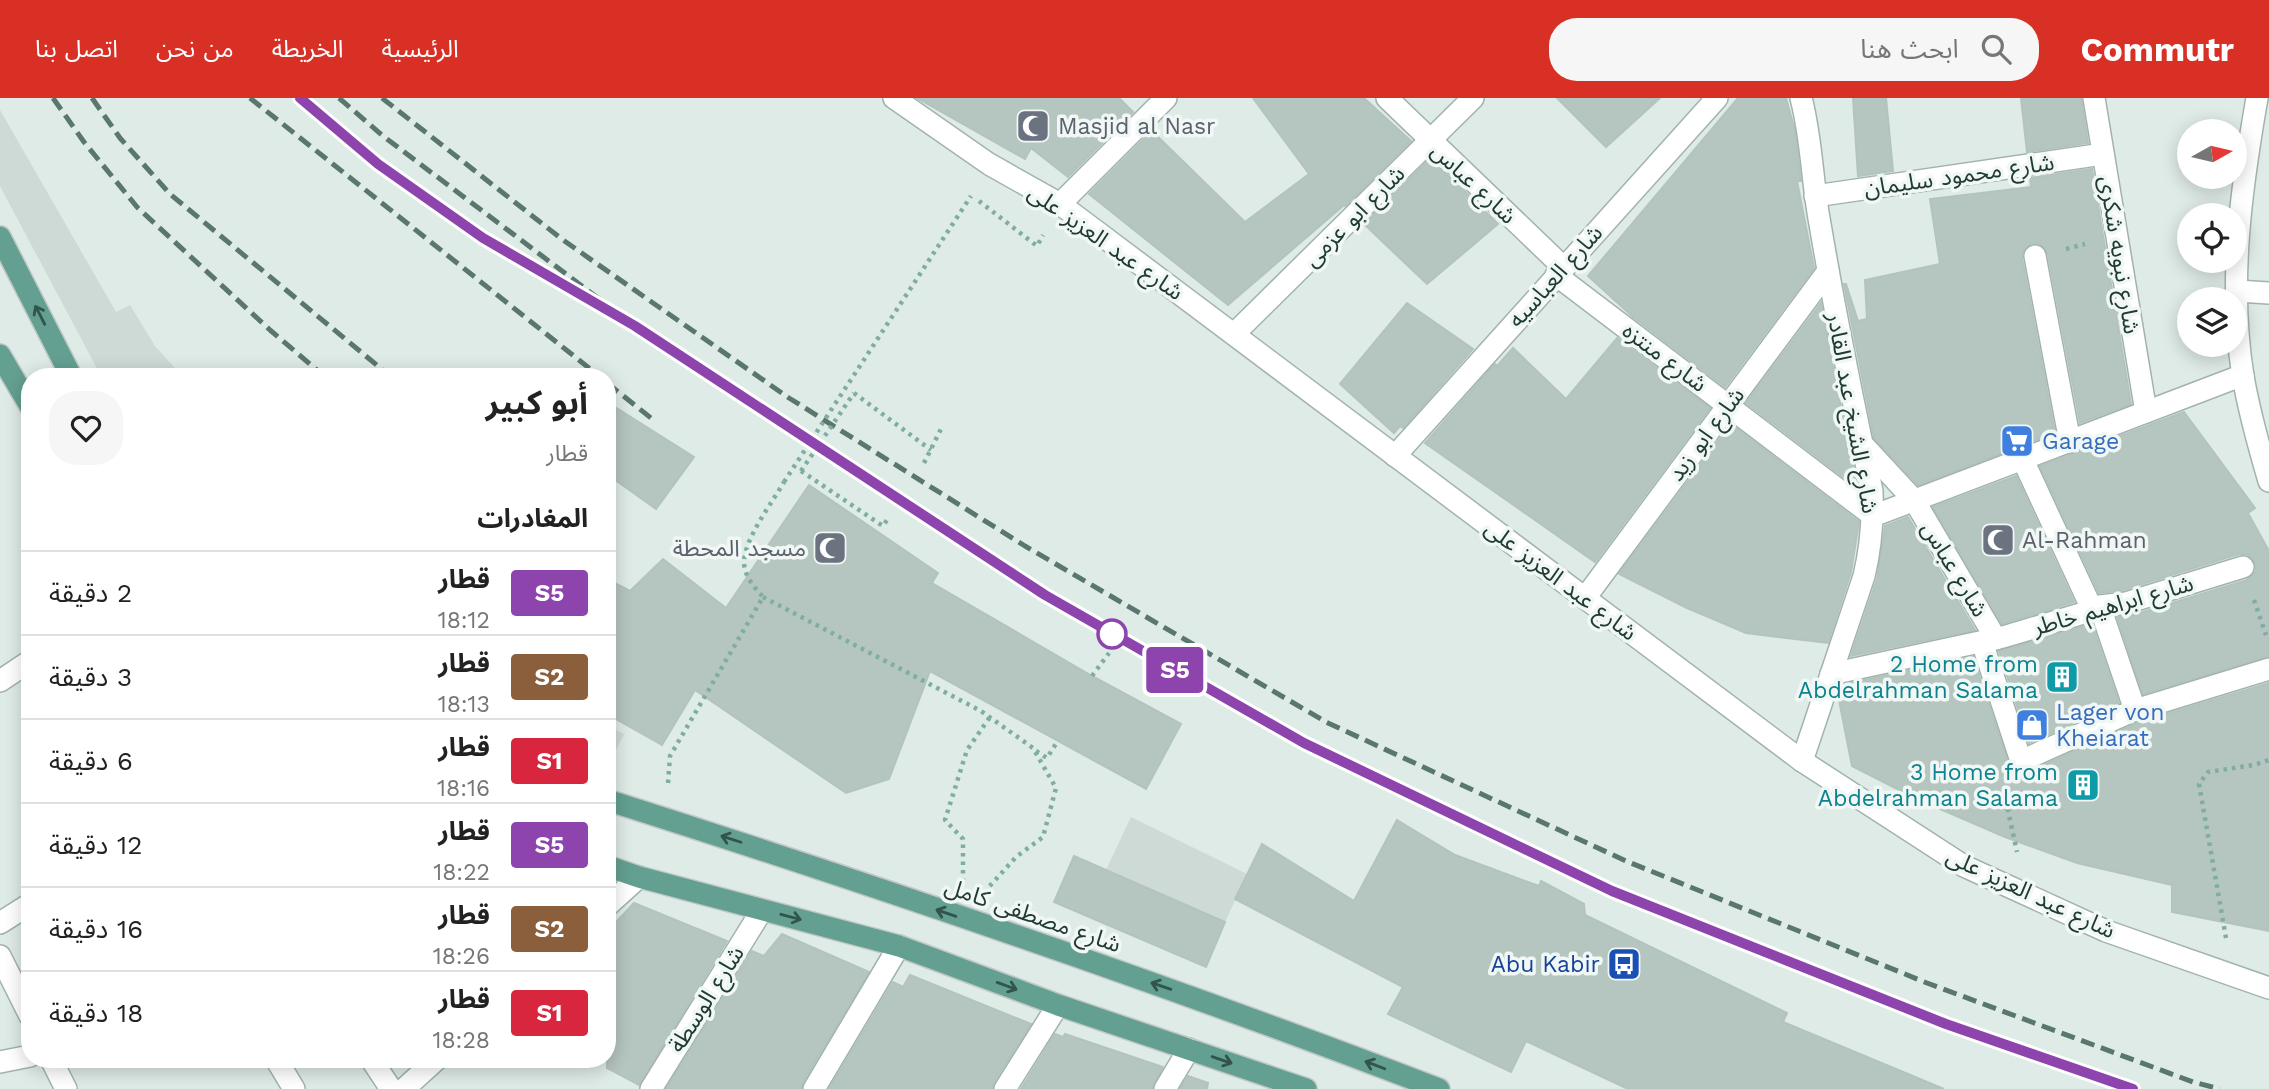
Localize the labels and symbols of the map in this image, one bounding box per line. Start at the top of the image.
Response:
mosque icon: Masjid al Nasr [1014,107,1052,145]
place label: Masjid al Nasr [1058,113,1216,140]
north arrow [2177,119,2247,189]
street label: شارع عباس [1423,137,1522,232]
street label: شارع محمود سليمان [1862,149,2056,205]
street label: شارع ابو عزمى [1298,160,1413,275]
street label: شارع نبويه شكرى [2091,174,2145,337]
street label: شارع عبد العزيز على [1021,179,1189,308]
street label: شارع العباسيه [1502,220,1611,335]
one-way arrow [32,305,46,326]
street label: شارع الشيخ عبد القادر [1818,310,1883,516]
street label: شارع منتزه [1615,317,1712,400]
street label: شارع ابو زيد [1663,382,1753,488]
supermarket icon: Garage [1998,422,2036,460]
place label: Garage [2042,428,2119,455]
street label: شارع عبد العزيز على [1478,514,1642,649]
street label: شارع عباس [1913,517,1994,623]
mosque icon: Al-Rahman [1979,521,2017,559]
place label: Al-Rahman [2022,527,2147,554]
mosque icon: مسجد المحطة [811,529,849,567]
place label: مسجد المحطة [673,535,806,562]
street label: شارع ابراهيم خاطر [2029,570,2197,644]
unlabelled marker [1097,619,1127,649]
line badge: S5 [1144,647,1206,693]
place label: 2 Home from Abdelrahman Salama [1798,651,2038,704]
building icon: 2 Home from Abdelrahman Salama [2043,658,2081,696]
place label: Lager von Kheiarat [2056,699,2164,752]
shop icon: Lager von Kheiarat [2013,706,2051,744]
place label: 3 Home from Abdelrahman Salama [1818,759,2058,812]
building icon: 3 Home from Abdelrahman Salama [2064,766,2102,804]
one-way arrow [720,832,742,845]
street label: شارع عبد العزيز على [1941,842,2120,947]
street label: شارع مصطفى كامل [940,873,1124,961]
one-way arrow [936,906,958,918]
one-way arrow [779,911,802,924]
street label: شارع الوسطة [663,941,752,1059]
bus stop icon: Abu Kabir [1605,945,1643,983]
place label: Abu Kabir [1491,951,1600,978]
one-way arrow [1151,979,1173,991]
one-way arrow [996,981,1018,993]
one-way arrow [1211,1055,1233,1067]
one-way arrow [1365,1057,1386,1070]

